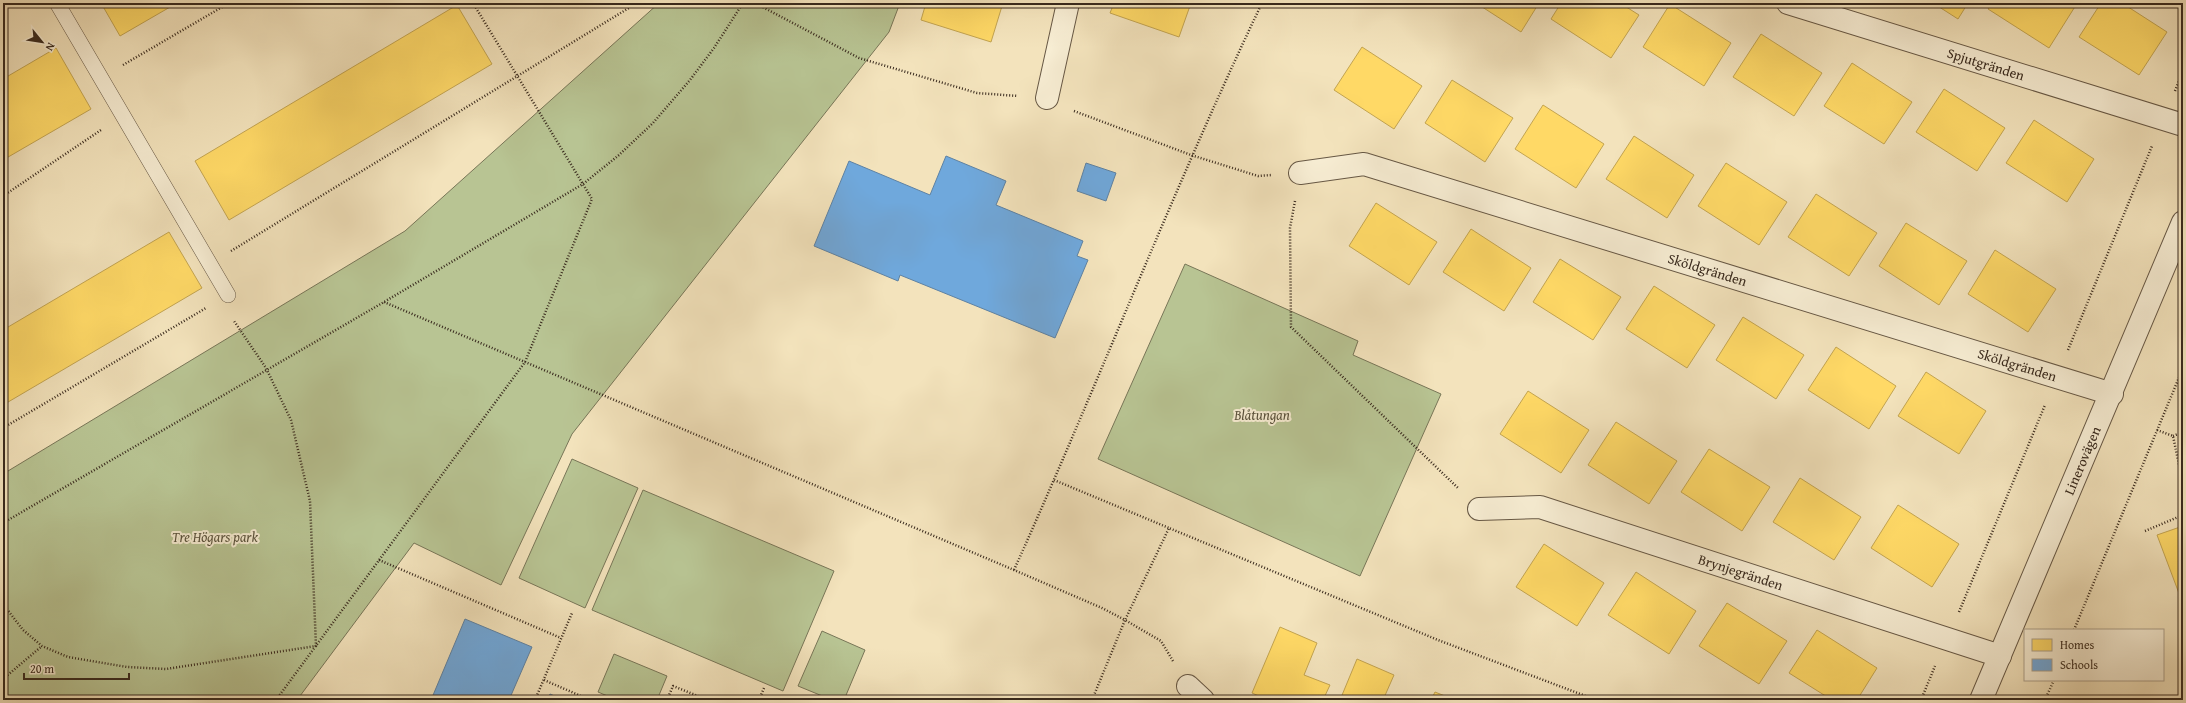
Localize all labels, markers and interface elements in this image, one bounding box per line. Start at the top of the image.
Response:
north arrow [22,22,62,62]
text: N [42,40,59,55]
street label: Spjutgränden [1945,43,2027,85]
street label: Sköldgränden [1666,248,1750,291]
street label: Sköldgränden [1975,343,2059,386]
park label: Blåtungan [1233,405,1290,425]
street label: Linerovägen [2059,423,2106,498]
park label: Tre Högars park [172,527,259,547]
street label: Brynjegränden [1696,549,1786,595]
legend [2024,629,2164,681]
text: Homes [2060,636,2095,653]
scale bar [24,655,129,681]
text: Schools [2060,656,2098,673]
text: 20 m [30,660,54,677]

